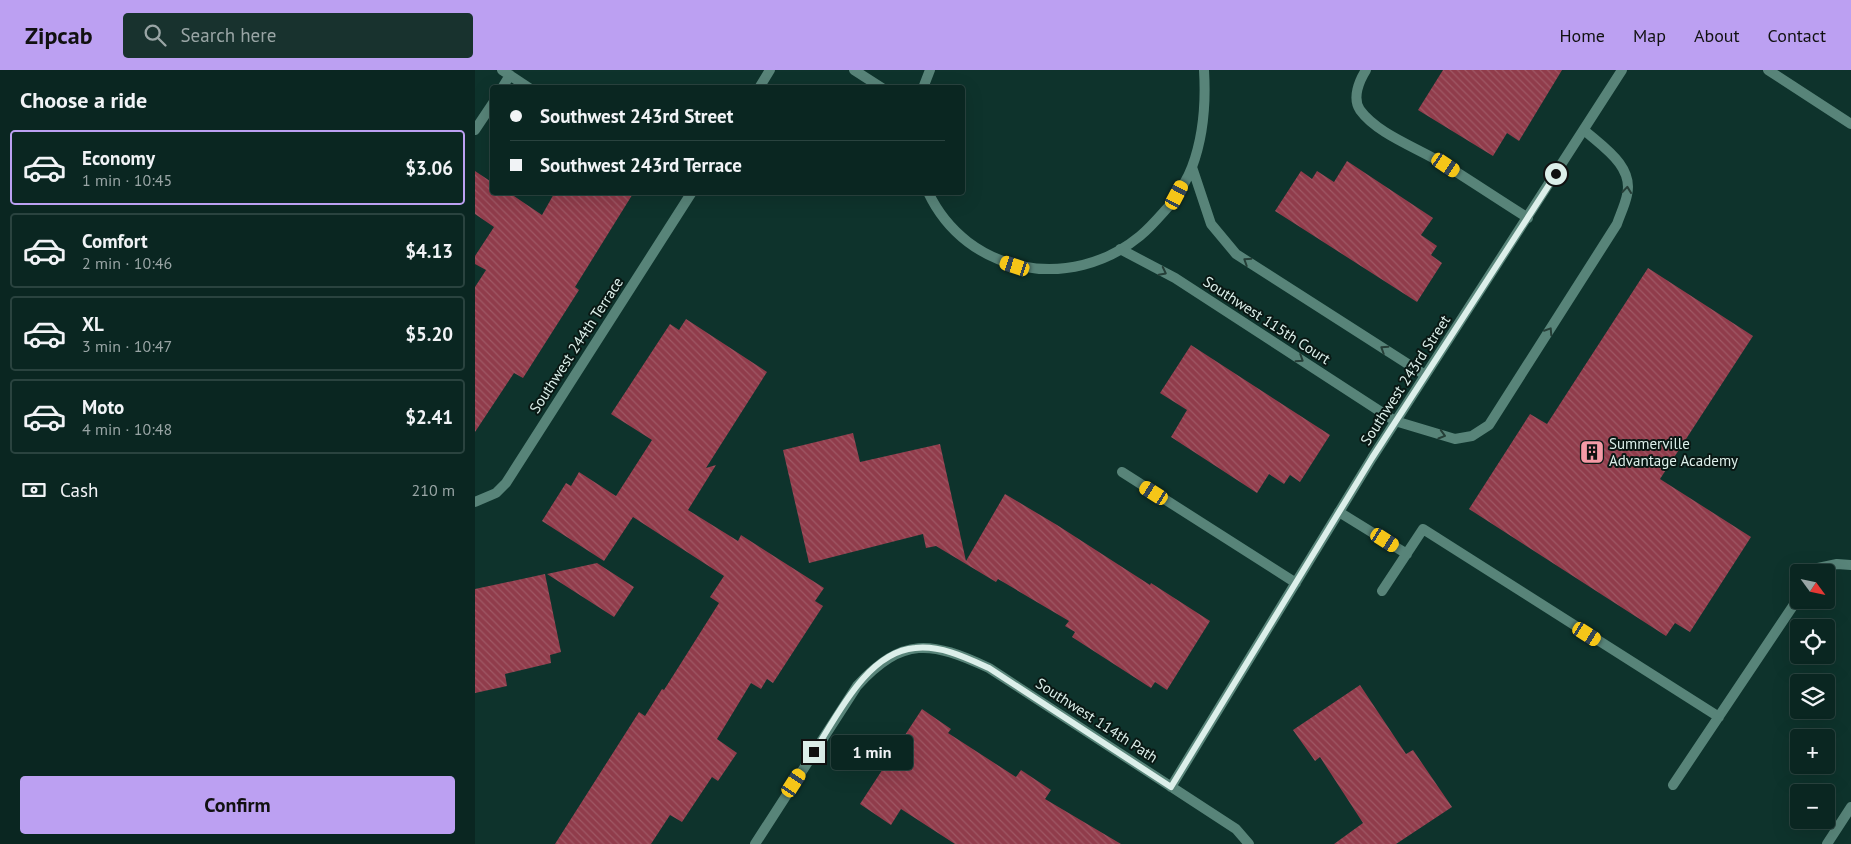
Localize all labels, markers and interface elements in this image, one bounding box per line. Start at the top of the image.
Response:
search box [123,13,473,58]
text: Zipcab [25,20,93,51]
icon: search [141,21,169,49]
text: Search here [181,23,276,47]
text: Home [1559,24,1605,47]
text: Map [1633,24,1666,47]
text: About [1694,24,1740,47]
text: Contact [1768,24,1826,47]
text: Choose a ride [20,86,147,114]
text: Southwest 243rd Street [540,104,733,128]
icon: car [22,145,67,190]
text: Economy [82,146,155,170]
car [1429,150,1462,180]
text: Southwest 243rd Terrace [540,153,742,177]
text: $3.06 [405,156,453,180]
route start [1545,163,1567,185]
text: 1 min · 10:45 [82,170,172,190]
car [1163,178,1190,212]
one-way arrow [1621,185,1632,193]
icon: car [22,228,67,273]
text: Comfort [82,229,148,253]
text: $4.13 [405,239,453,263]
text: 2 min · 10:46 [82,253,172,273]
car [998,254,1031,278]
one-way arrow [1244,258,1253,268]
one-way arrow [1158,266,1167,276]
street label: Southwest 115th Court [1200,272,1334,368]
street label: Southwest 244th Terrace [525,273,627,417]
icon: car [22,311,67,356]
street label: Southwest 243rd Street [1356,311,1454,449]
text: XL [82,312,104,336]
text: $5.20 [405,322,453,346]
one-way arrow [1543,327,1552,336]
text: 3 min · 10:47 [82,336,172,356]
one-way arrow [1380,346,1390,355]
one-way arrow [1294,353,1304,362]
icon: car [22,394,67,439]
text: Moto [82,395,124,419]
text: $2.41 [405,405,453,429]
text: 4 min · 10:48 [82,419,172,439]
one-way arrow [1437,429,1446,440]
place label: Summerville Advantage Academy [1609,434,1738,470]
building icon: Summerville Advantage Academy [1579,439,1605,465]
icon: cash [20,476,48,504]
text: Cash [60,478,98,502]
car [1137,479,1170,507]
text: 210 m [412,480,455,500]
car [1368,526,1401,554]
north arrow [1790,564,1835,609]
map controls [1790,564,1835,829]
button: locate [1790,619,1835,664]
car [1570,620,1603,648]
street label: Southwest 114th Path [1032,673,1162,767]
button: layers [1790,674,1835,719]
button: + [1790,729,1835,774]
callout: 1 min [831,734,914,770]
route end [803,741,825,763]
text: 1 min [852,742,892,762]
car [779,766,808,800]
button: Confirm [20,776,455,834]
button: − [1790,784,1835,829]

